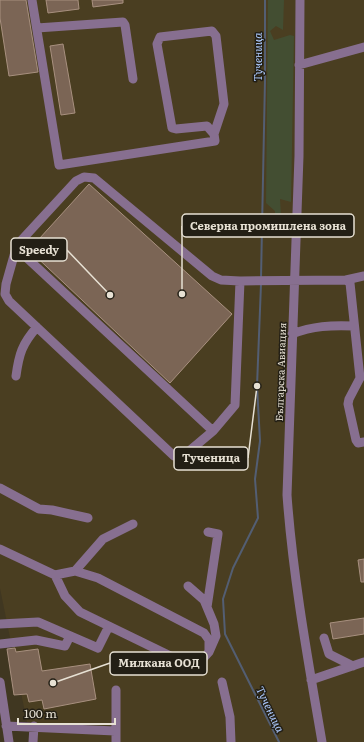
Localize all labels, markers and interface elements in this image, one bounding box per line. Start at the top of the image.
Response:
water label: Тученица [249,32,265,82]
callout: Северна промишлена зона [182,214,354,237]
text: Северна промишлена зона [190,217,347,233]
callout: Speedy [11,238,67,261]
text: Speedy [19,241,59,257]
street label: Българска Авиация [271,322,289,422]
callout: Тученица [174,447,248,470]
text: Тученица [182,449,241,465]
callout: Милкана OOД [110,652,207,675]
text: Милкана OOД [118,654,200,670]
water label: Тученица [253,683,289,735]
scale bar [18,700,115,726]
text: 100 m [24,704,57,722]

